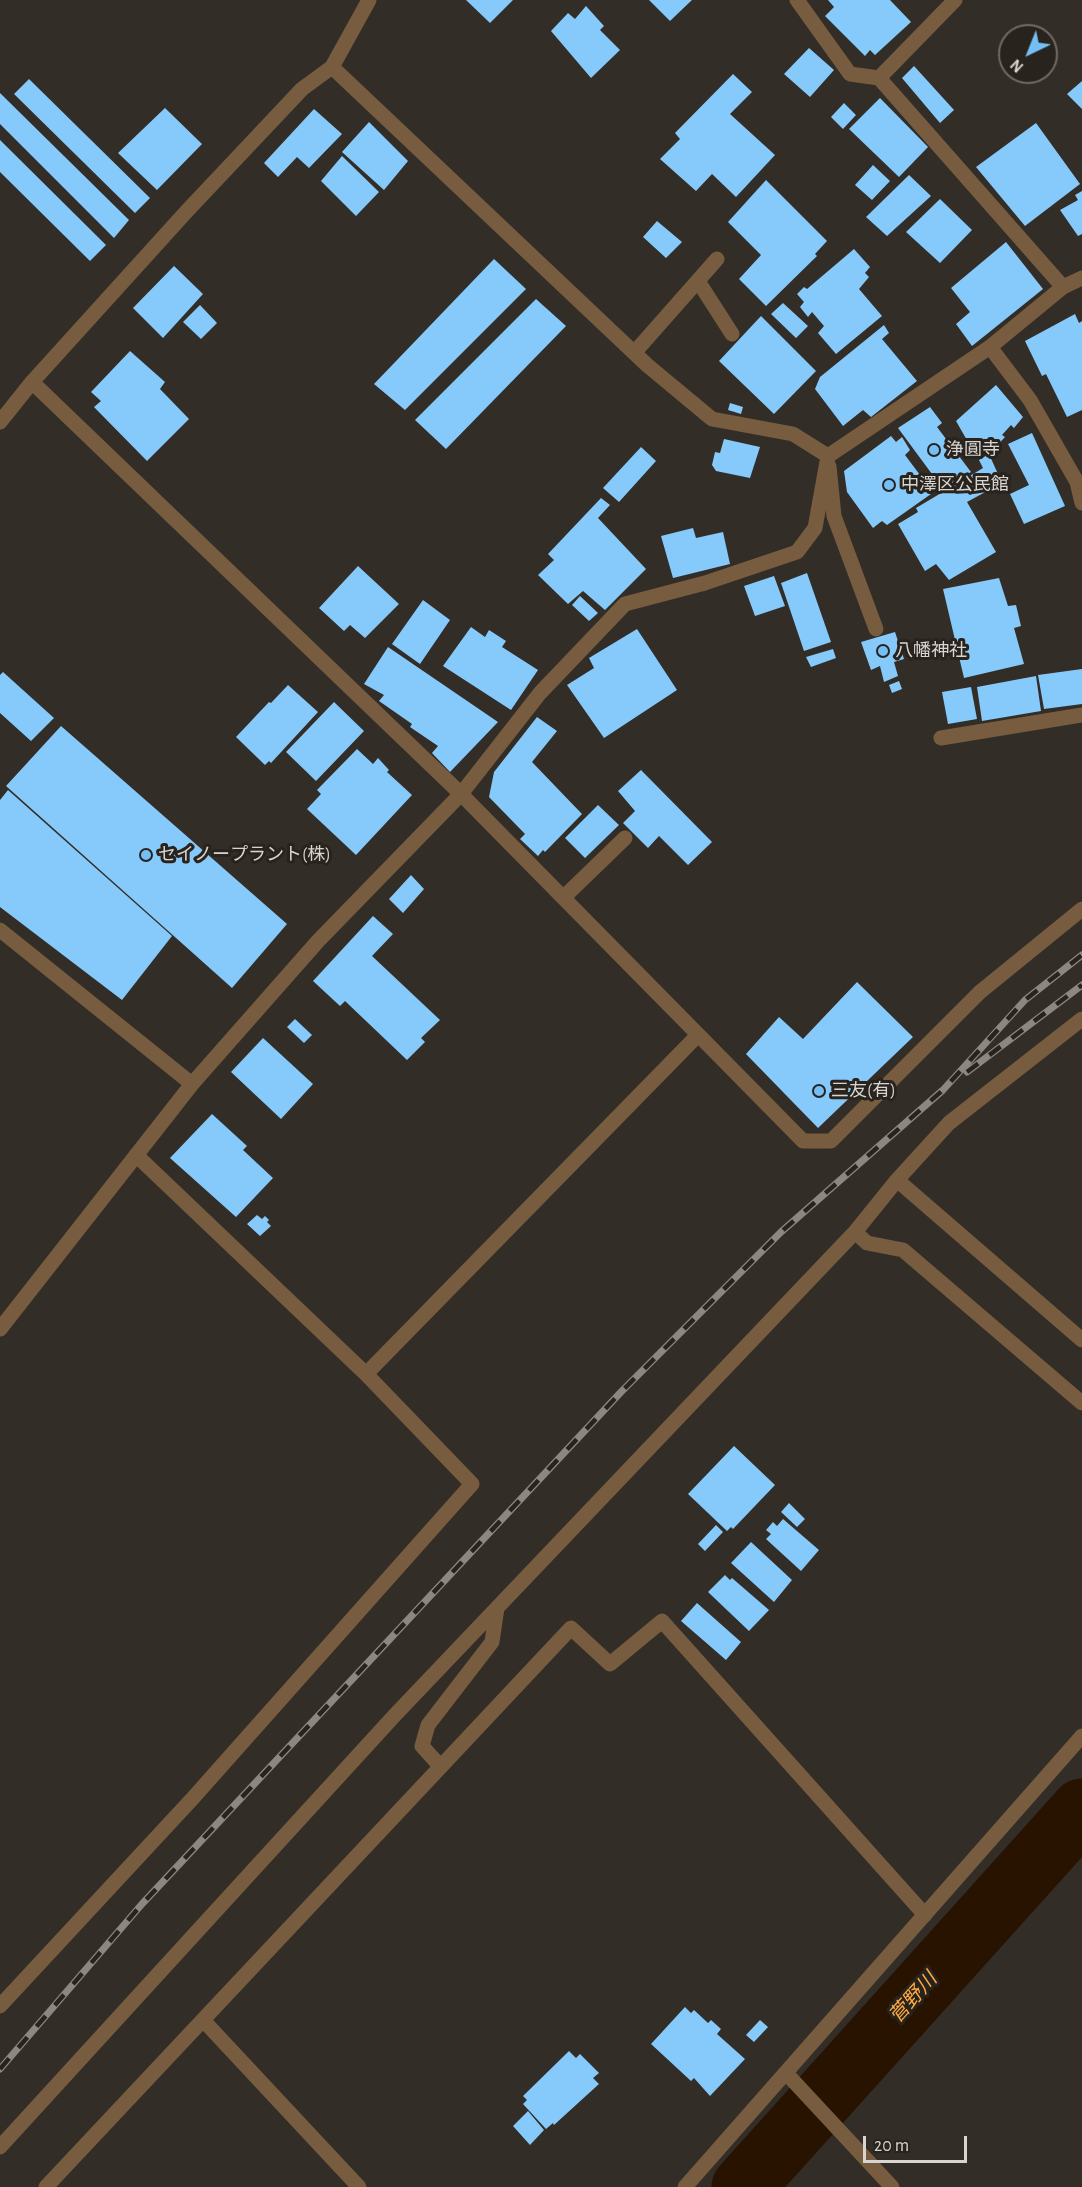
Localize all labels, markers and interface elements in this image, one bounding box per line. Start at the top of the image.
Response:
north arrow [998,24,1058,84]
text: N [1008,56,1027,75]
place label: 浄圓寺 [946,439,1000,461]
marker: 浄圓寺 [927,443,941,457]
place label: 中澤区公民館 [901,474,1009,496]
marker: 中澤区公民館 [882,478,896,492]
place label: 八幡神社 [895,640,967,662]
marker: 八幡神社 [876,644,890,658]
place label: セイノープラント(株) [158,844,331,866]
marker: セイノープラント(株) [139,848,153,862]
place label: 三友(有) [831,1080,896,1102]
marker: 三友(有) [812,1084,826,1098]
water label: 菅野川 [884,1968,942,2028]
scale bar [866,2124,970,2162]
text: 20 m [874,2137,909,2155]

